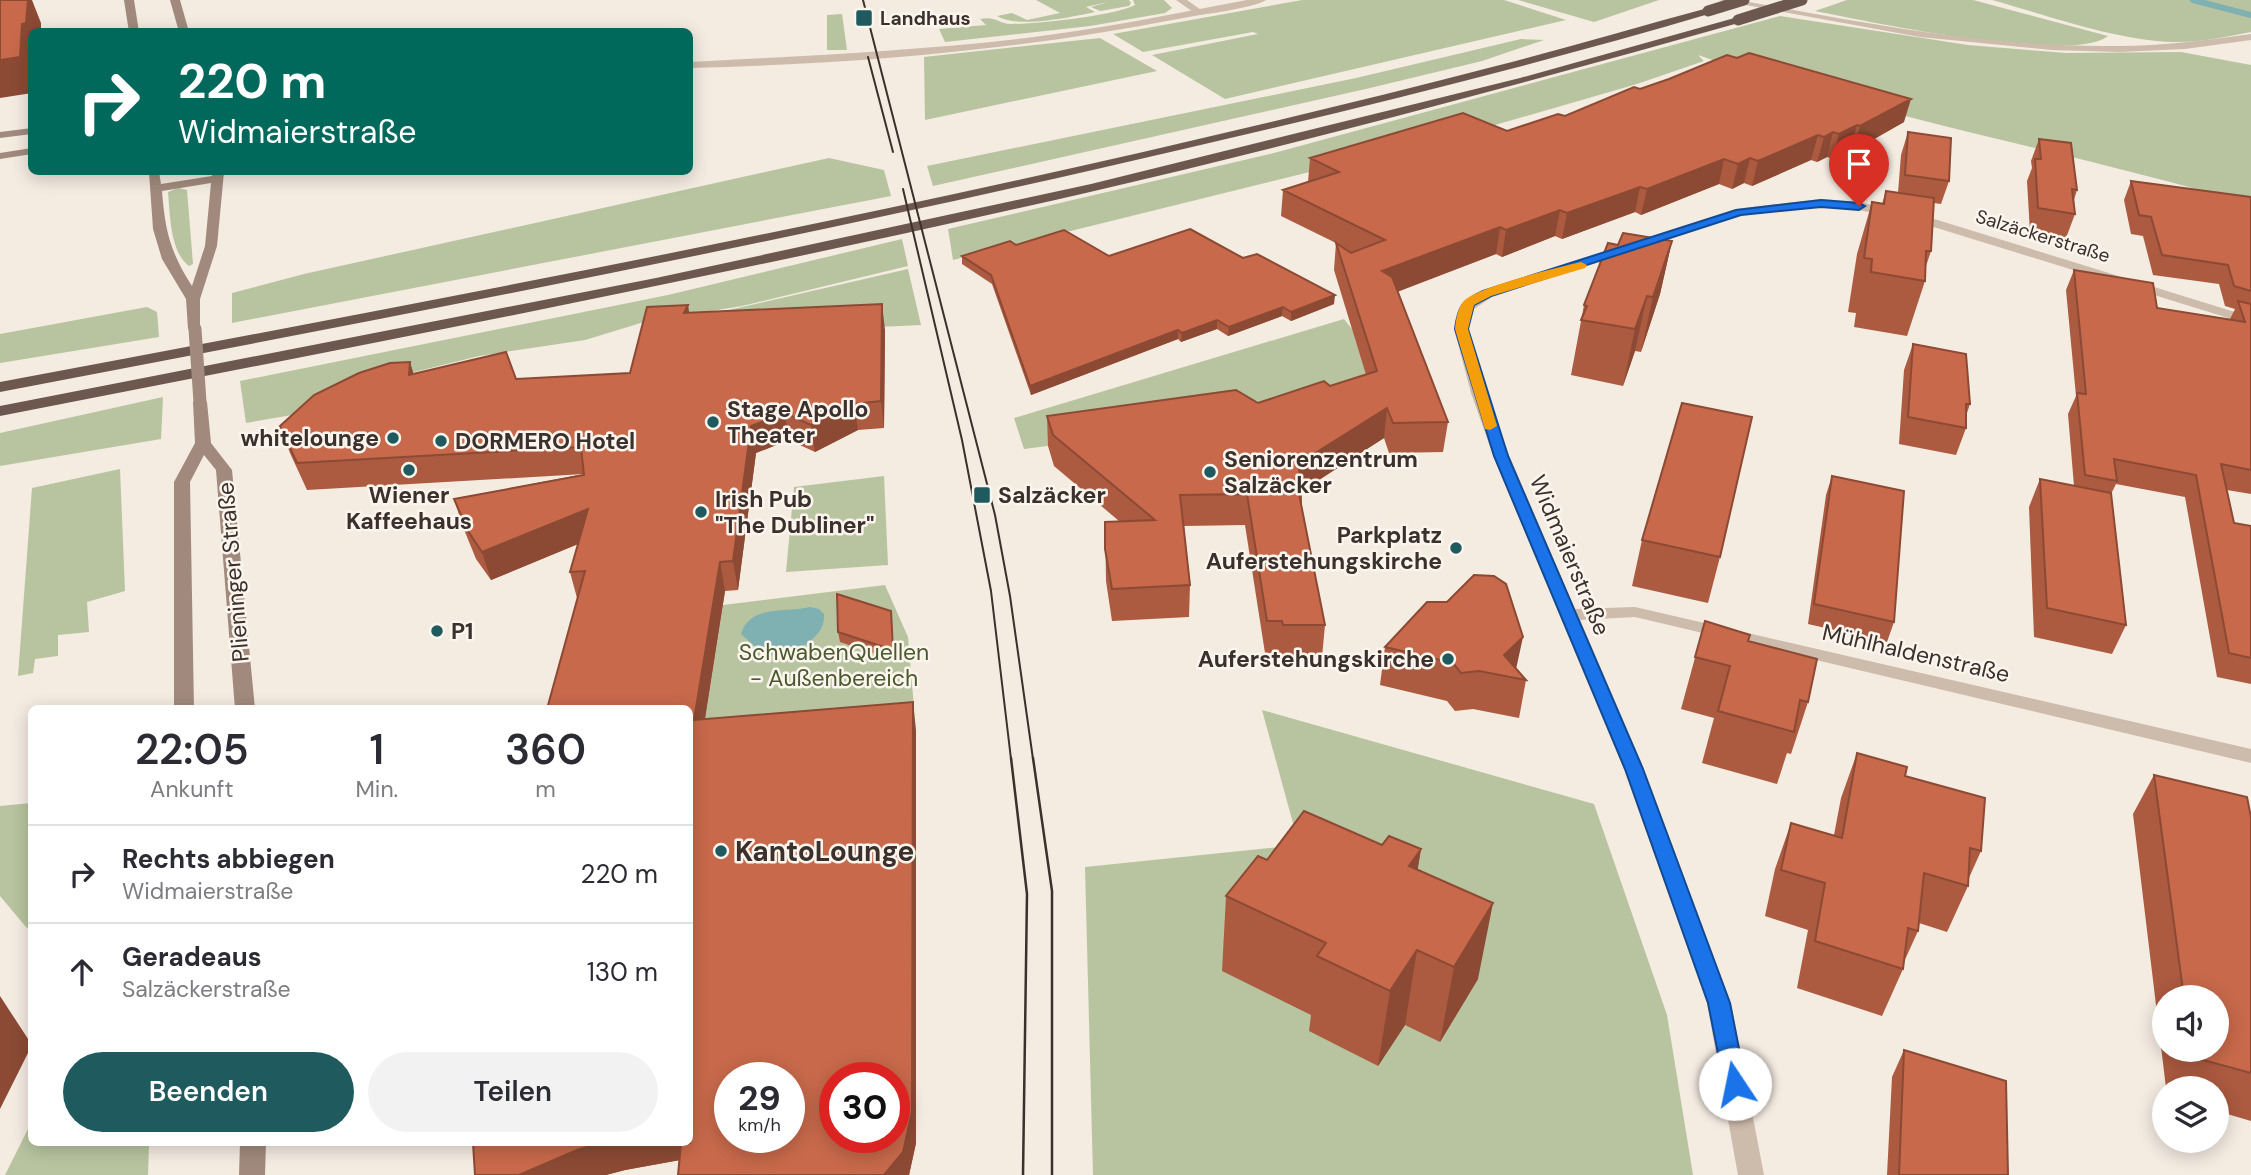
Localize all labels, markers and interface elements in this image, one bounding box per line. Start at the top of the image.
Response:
place label: Landhaus [880,6,971,31]
marker: Landhaus [854,8,874,28]
text: 220 m [178,49,326,113]
icon: right [63,56,154,147]
text: Widmaierstraße [178,111,416,153]
pin [1829,134,1889,206]
icon: arrive [1840,145,1878,183]
street label: Salzäckerstraße [1973,204,2113,268]
place label: Stage Apollo Theater [727,394,869,450]
marker: Stage Apollo Theater [705,414,721,430]
place label: whitelounge [240,423,379,453]
place label: DORMERO Hotel [455,426,635,456]
marker: whitelounge [385,430,401,446]
marker: DORMERO Hotel [433,433,449,449]
place label: Seniorenzentrum Salzäcker [1224,444,1418,500]
marker: Wiener Kaffeehaus [401,462,417,478]
marker: Seniorenzentrum Salzäcker [1202,464,1218,480]
street label: Widmaierstraße [1523,470,1617,640]
place label: Wiener Kaffeehaus [346,480,472,536]
place label: Salzäcker [998,480,1106,510]
street label: Plieninger Straße [210,481,256,663]
place label: Irish Pub "The Dubliner" [715,484,874,540]
marker: Salzäcker [972,485,992,505]
marker: Irish Pub "The Dubliner" [693,504,709,520]
place label: Parkplatz Auferstehungskirche [1206,520,1442,576]
marker: Parkplatz Auferstehungskirche [1448,540,1464,556]
place label: P1 [451,616,474,646]
street label: Mühlhaldenstraße [1819,617,2013,689]
marker: P1 [429,623,445,639]
park label: SchwabenQuellen - Außenbereich [739,637,929,693]
place label: Auferstehungskirche [1198,644,1434,674]
marker: Auferstehungskirche [1440,651,1456,667]
text: 22:05 [135,722,249,777]
text: 1 [370,722,384,777]
text: 360 [505,722,586,777]
text: Ankunft [150,774,233,804]
text: Min. [356,774,398,804]
text: m [535,774,556,804]
place label: KantoLounge [735,833,914,870]
text: Rechts abbiegen [122,842,335,876]
marker: KantoLounge [713,843,729,859]
icon: right [63,855,101,893]
text: 220 m [580,857,658,891]
text: Widmaierstraße [122,876,293,906]
text: Geradeaus [122,940,262,974]
icon: ahead [63,953,101,991]
text: 130 m [587,955,658,989]
text: Salzäckerstraße [122,974,291,1004]
map controls [2152,985,2229,1153]
button: sound [2152,985,2229,1062]
position arrow [1698,1047,1772,1121]
button: Beenden [63,1052,354,1132]
button: Teilen [368,1052,658,1132]
speed limit sign: 30 [819,1062,910,1153]
text: 29 [738,1075,781,1121]
button: layers [2152,1076,2229,1153]
text: km/h [738,1113,781,1137]

